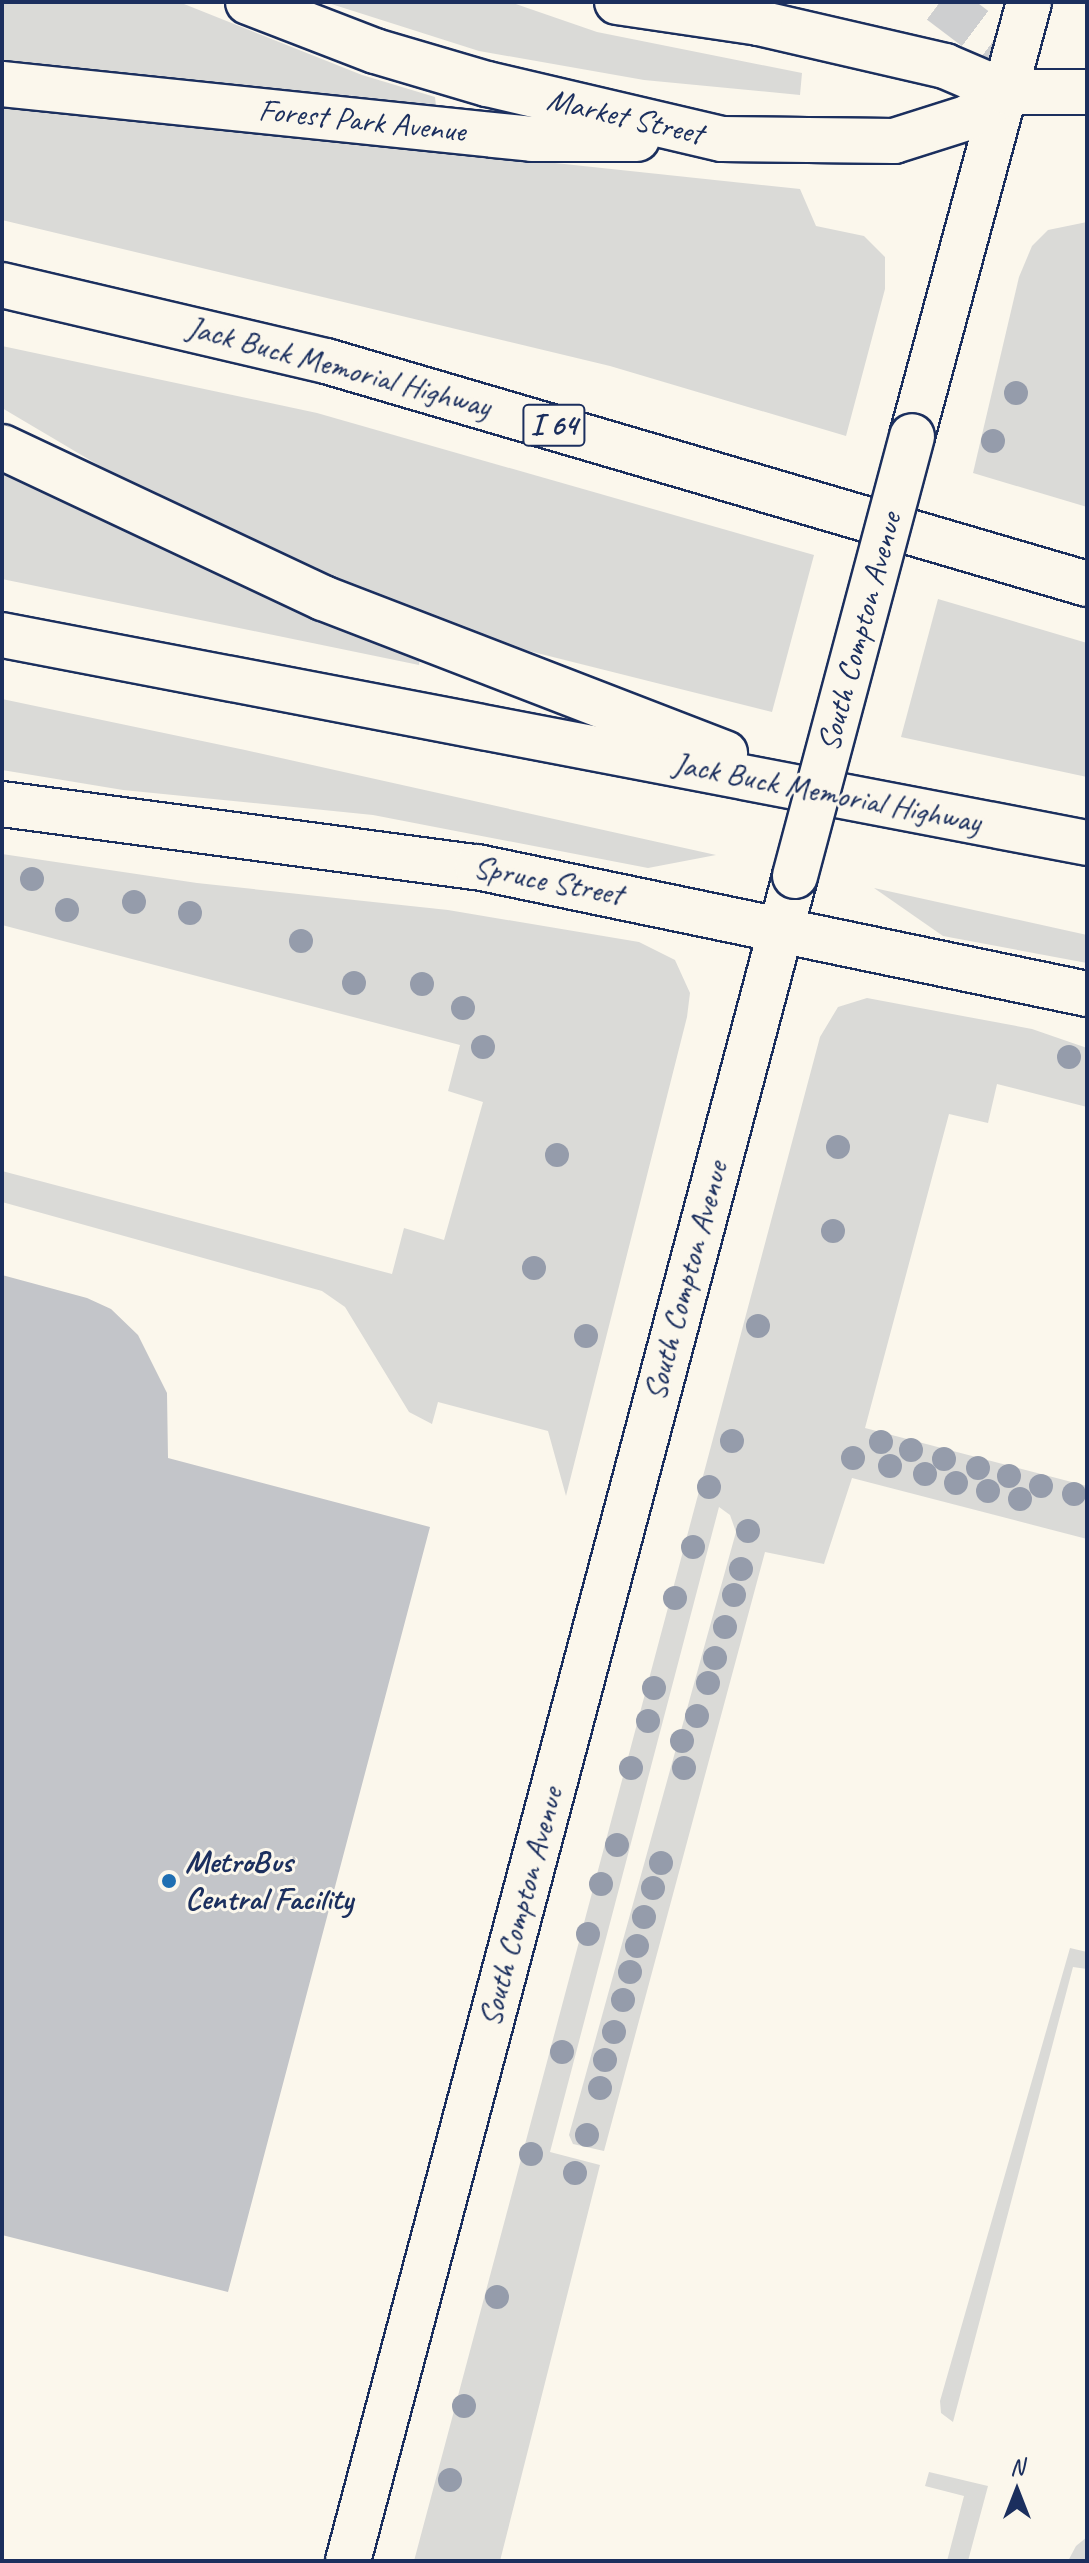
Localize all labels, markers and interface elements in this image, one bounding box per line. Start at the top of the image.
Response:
street label: Market Street [543,80,707,154]
street label: Forest Park Avenue [256,91,468,151]
street label: Jack Buck Memorial Highway [184,308,494,426]
road number: I 64 [522,399,586,451]
street label: South Compton Avenue [810,509,910,755]
street label: Jack Buck Memorial Highway [671,744,983,842]
street label: Spruce Street [470,848,626,914]
street label: South Compton Avenue [636,1158,736,1404]
street label: South Compton Avenue [471,1784,571,2030]
place label: MetroBus Central Facility [185,1844,354,1919]
marker: MetroBus Central Facility [160,1872,178,1890]
north arrow [977,2451,1057,2531]
text: N [1010,2453,1024,2481]

